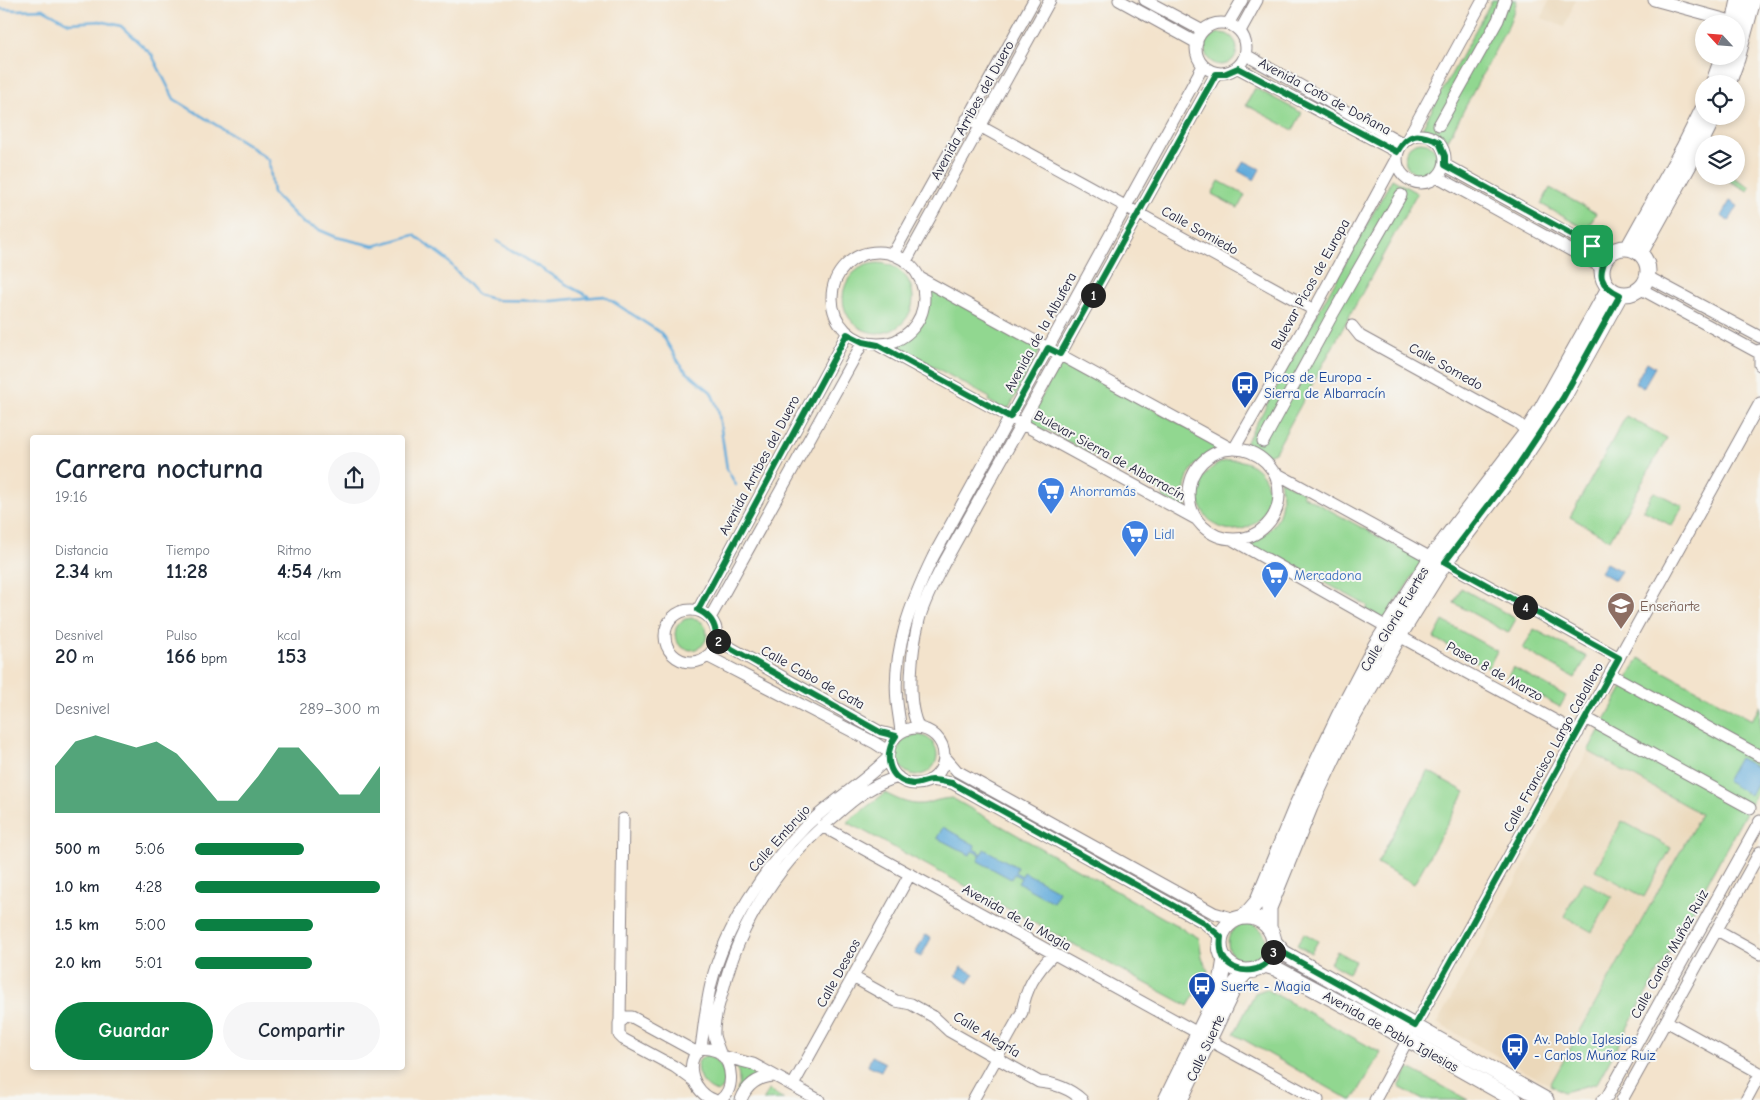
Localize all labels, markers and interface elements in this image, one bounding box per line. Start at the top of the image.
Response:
north arrow [1695,15,1745,65]
map controls [1695,15,1745,185]
street label: Avenida Arribes del Duero [927,38,1018,183]
street label: Avenida Coto de Doñana [1256,54,1394,139]
button: locate [1695,75,1745,125]
button: layers [1695,135,1745,185]
street label: Calle Somiedo [1158,202,1241,259]
street label: Bulevar Picos de Europa [1267,216,1353,352]
pin [1571,225,1613,267]
icon: arrive [1578,232,1606,260]
street label: Avenida de la Albufera [1001,269,1080,395]
pin: 1 [1080,282,1106,308]
text: 1 [1091,287,1096,304]
street label: Calle Somedo [1406,339,1486,394]
place label: Picos de Europa - Sierra de Albarracín [1264,369,1385,402]
bus stop icon: Picos de Europa - Sierra de Albarracín [1230,370,1260,409]
street label: Avenida Arribes del Duero [715,392,804,538]
street label: Bulevar Sierra de Albarracín [1031,407,1188,504]
button: share [328,452,380,504]
text: Carrera nocturna [55,453,263,485]
supermarket icon: Ahorramás [1036,476,1066,515]
place label: Ahorramás [1070,483,1136,500]
text: 19:16 [55,488,88,506]
supermarket icon: Lidl [1120,519,1150,558]
place label: Lidl [1154,526,1175,543]
text: Distancia [55,542,109,559]
text: Tiempo [166,542,210,559]
text: Ritmo [277,542,312,559]
text: 2.34 [55,559,89,583]
text: 11:28 [166,559,208,583]
text: 4:54 [277,559,312,583]
supermarket icon: Mercadona [1260,560,1290,599]
street label: Calle Gloria Fuertes [1356,564,1432,675]
text: km [89,565,113,582]
text: /km [312,565,341,582]
place label: Mercadona [1294,567,1362,584]
school or university icon: Enseñarte [1606,591,1636,630]
pin: 4 [1512,594,1538,620]
place label: Enseñarte [1640,598,1700,615]
text: 4 [1522,599,1529,616]
text: Desnivel [55,627,103,644]
text: Pulso [166,627,197,644]
text: kcal [277,627,301,644]
pin: 2 [706,628,730,654]
text: 2 [715,633,722,650]
street label: Paseo 8 de Marzo [1443,638,1546,705]
street label: Calle Cabo de Gata [758,642,868,713]
text: 20 [55,644,77,668]
text: 166 [166,644,196,668]
text: 153 [277,644,307,668]
text: m [77,650,94,667]
text: bpm [196,650,227,667]
street label: Calle Francisco Largo Caballero [1500,659,1607,835]
text: Desnivel [55,700,110,718]
text: 289–300 m [299,700,380,718]
street label: Calle Embrujo [745,801,814,875]
text: 500 m [55,840,100,858]
text: 5:06 [135,840,165,858]
text: 1.0 km [55,878,100,896]
text: 4:28 [135,878,162,896]
street label: Avenida de la Magia [959,880,1074,954]
street label: Calle Carlos Muñoz Ruiz [1627,887,1712,1022]
text: 1.5 km [55,916,99,934]
text: 5:00 [135,916,166,934]
street label: Calle Deseos [813,936,864,1010]
pin: 3 [1260,940,1286,964]
text: 3 [1270,944,1277,961]
text: 2.0 km [55,954,101,972]
text: 5:01 [135,954,163,972]
bus stop icon: Suerte - Magia [1187,971,1217,1010]
place label: Suerte - Magia [1221,978,1311,995]
street label: Avenida de Pablo Iglesias [1320,987,1462,1076]
button: Guardar [55,1002,213,1060]
button: Compartir [223,1002,380,1060]
street label: Calle Alegría [950,1008,1023,1061]
street label: Calle Suerte [1183,1012,1228,1084]
place label: Av. Pablo Iglesias - Carlos Muñoz Ruiz [1534,1031,1656,1064]
bus stop icon: Av. Pablo Iglesias - Carlos Muñoz Ruiz [1500,1032,1530,1071]

